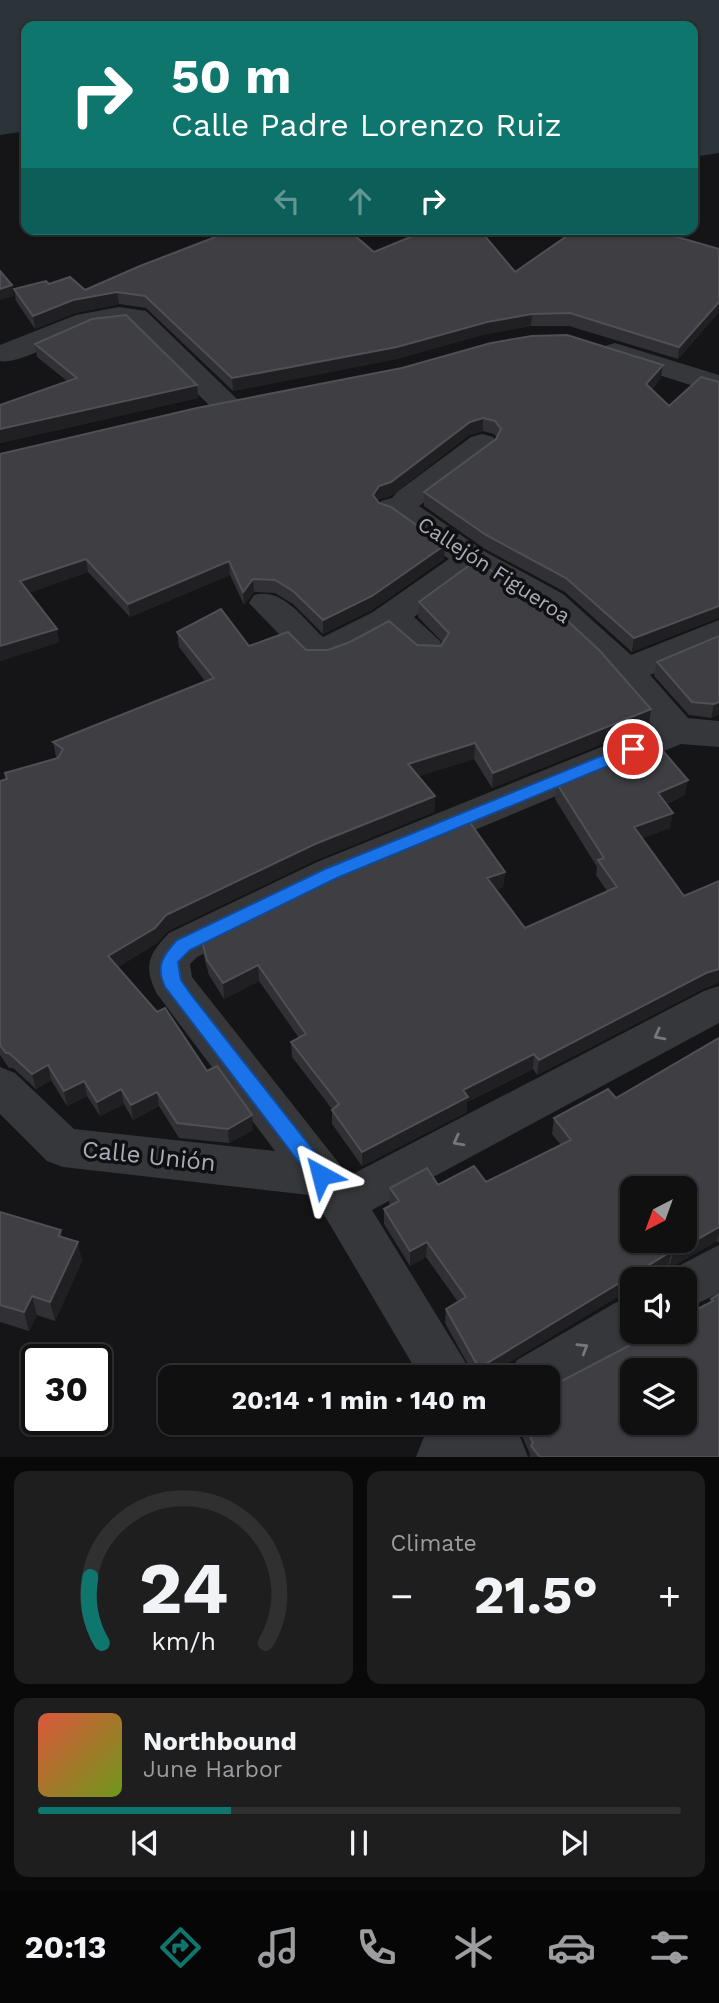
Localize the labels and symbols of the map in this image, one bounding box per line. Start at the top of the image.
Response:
street label: Callejón Figueroa [413,511,575,628]
pin [603,719,663,779]
one-way arrow [654,1027,666,1040]
one-way arrow [452,1133,465,1147]
street label: Calle Unión [81,1135,217,1177]
position arrow [284,1138,358,1212]
north arrow [620,1176,696,1253]
one-way arrow [575,1343,588,1356]
speed limit sign: 30 [21,1344,112,1435]

